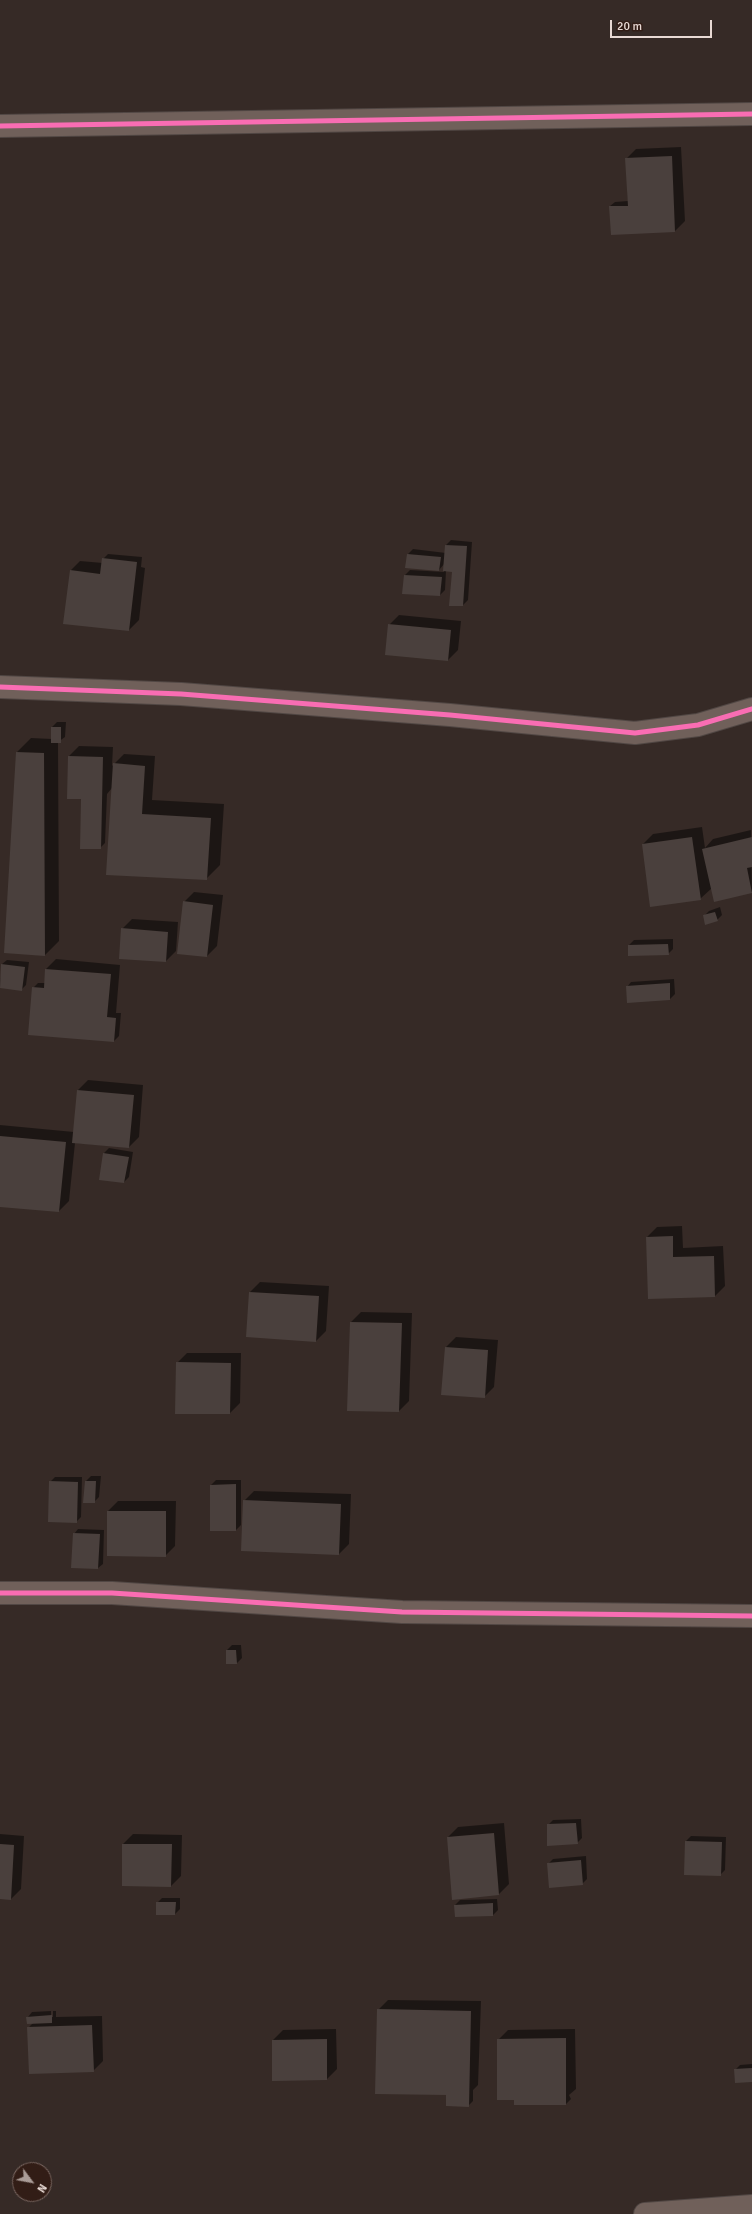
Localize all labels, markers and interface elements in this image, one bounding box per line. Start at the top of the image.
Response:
scale bar [612,12,714,38]
text: 20 m [617,19,642,34]
north arrow [12,2162,52,2202]
text: N [34,2181,49,2195]

